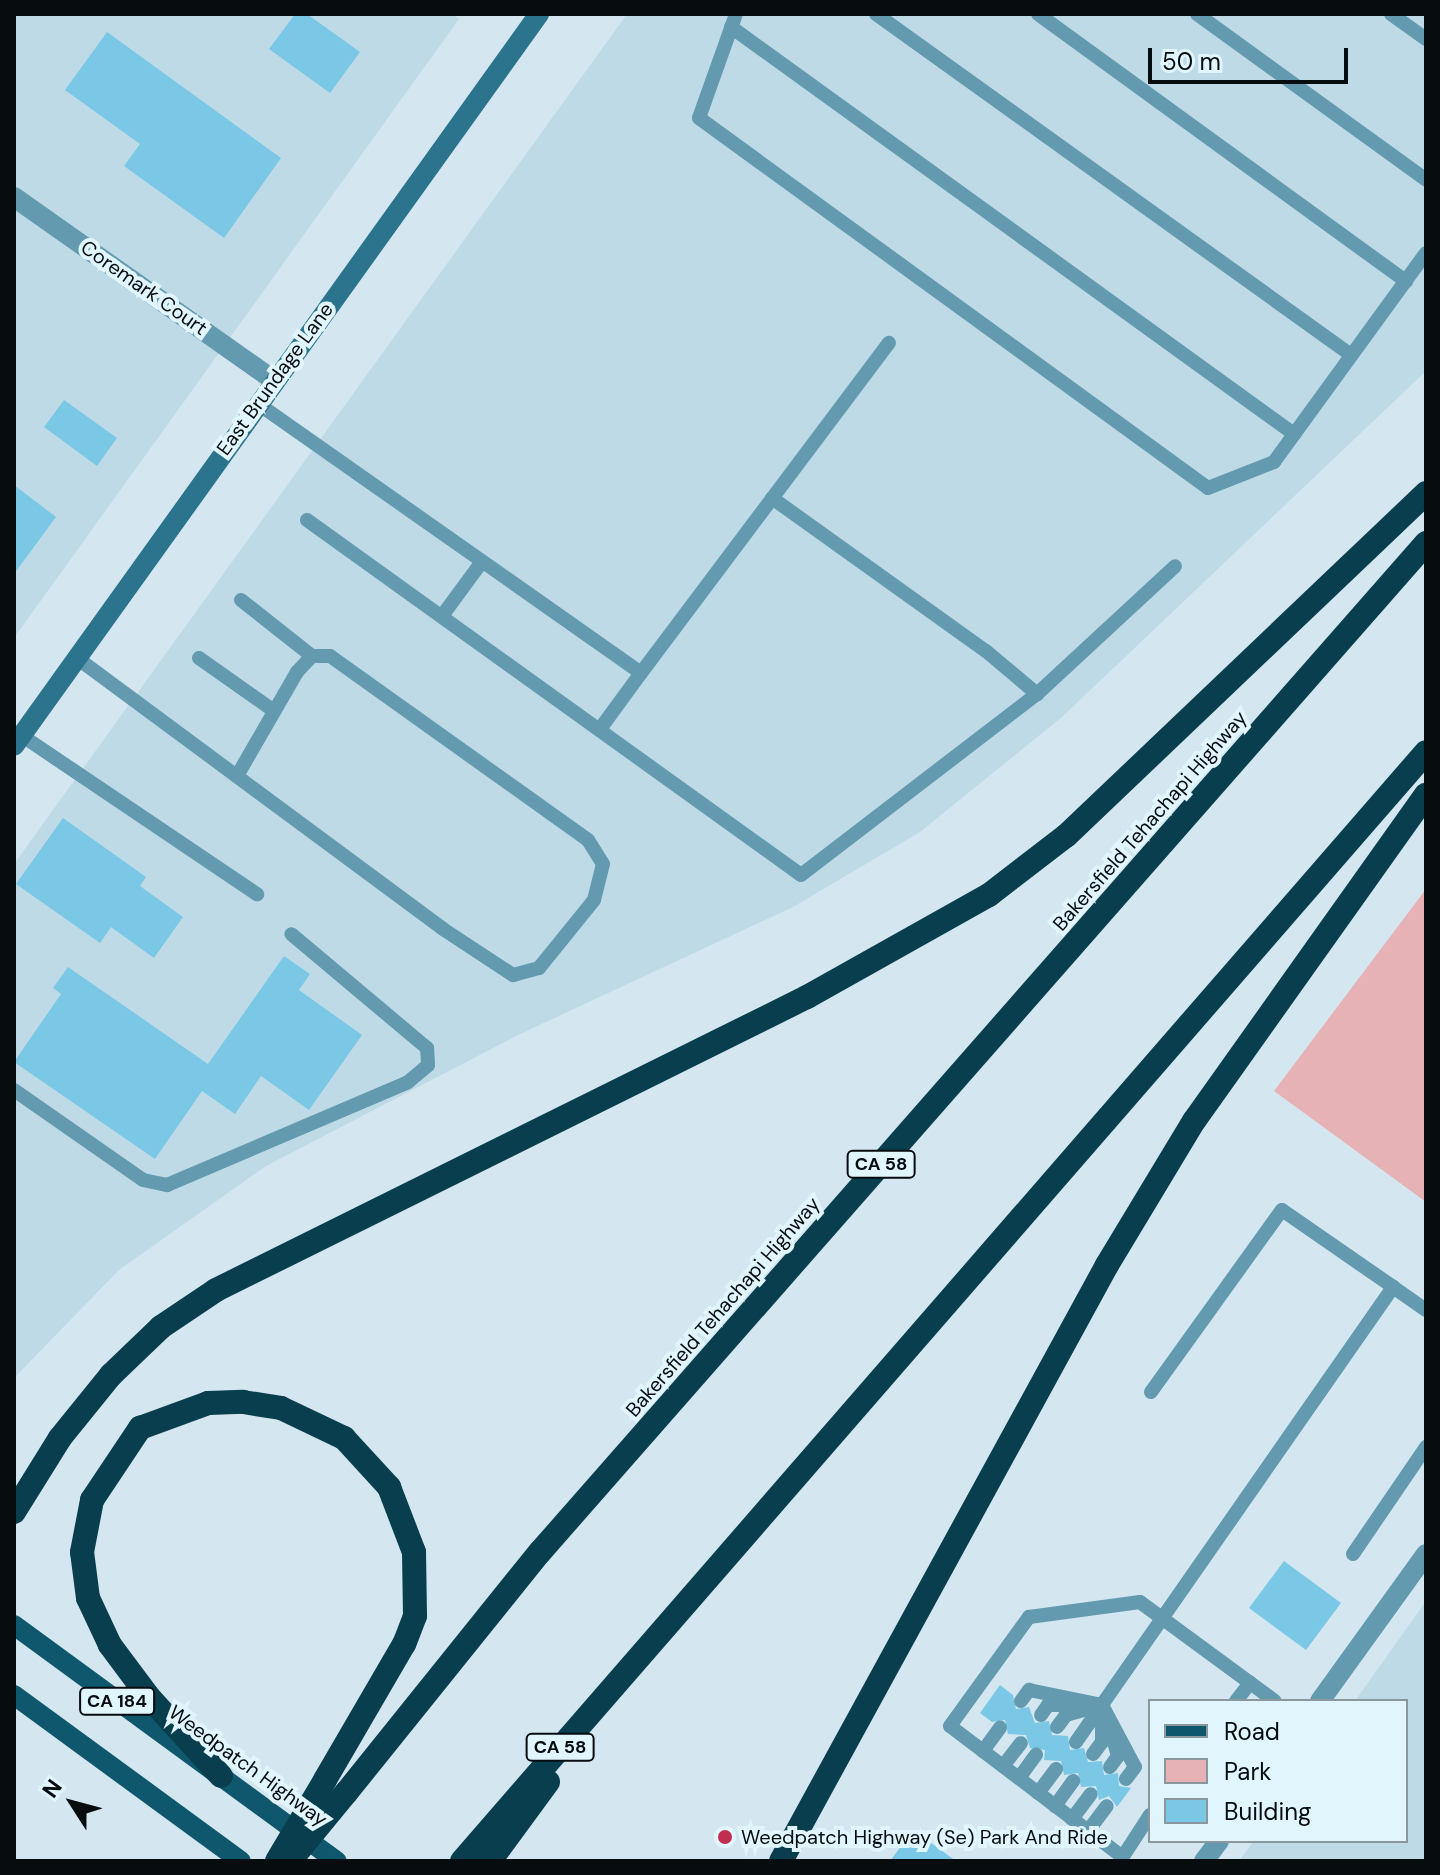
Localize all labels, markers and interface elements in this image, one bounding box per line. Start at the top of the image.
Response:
scale bar [1152,32,1352,82]
text: 50 m [1162,46,1221,77]
street label: Coremark Court [76,235,212,341]
street label: East Brundage Lane [212,298,338,460]
street label: Bakersfield Tehachapi Highway [1048,706,1252,936]
road number: CA 58 [845,1150,917,1178]
street label: Bakersfield Tehachapi Highway [621,1192,825,1422]
road number: CA 184 [79,1687,155,1715]
legend [1148,1699,1408,1843]
street label: Weedpatch Highway [164,1700,332,1832]
text: Road [1224,1716,1280,1747]
road number: CA 58 [524,1733,596,1761]
text: Park [1224,1756,1271,1787]
north arrow [32,1763,112,1843]
text: N [36,1774,69,1804]
text: Building [1224,1796,1311,1827]
place label: Weedpatch Highway (Se) Park And Ride [741,1825,1108,1849]
marker: Weedpatch Highway (Se) Park And Ride [716,1828,734,1846]

